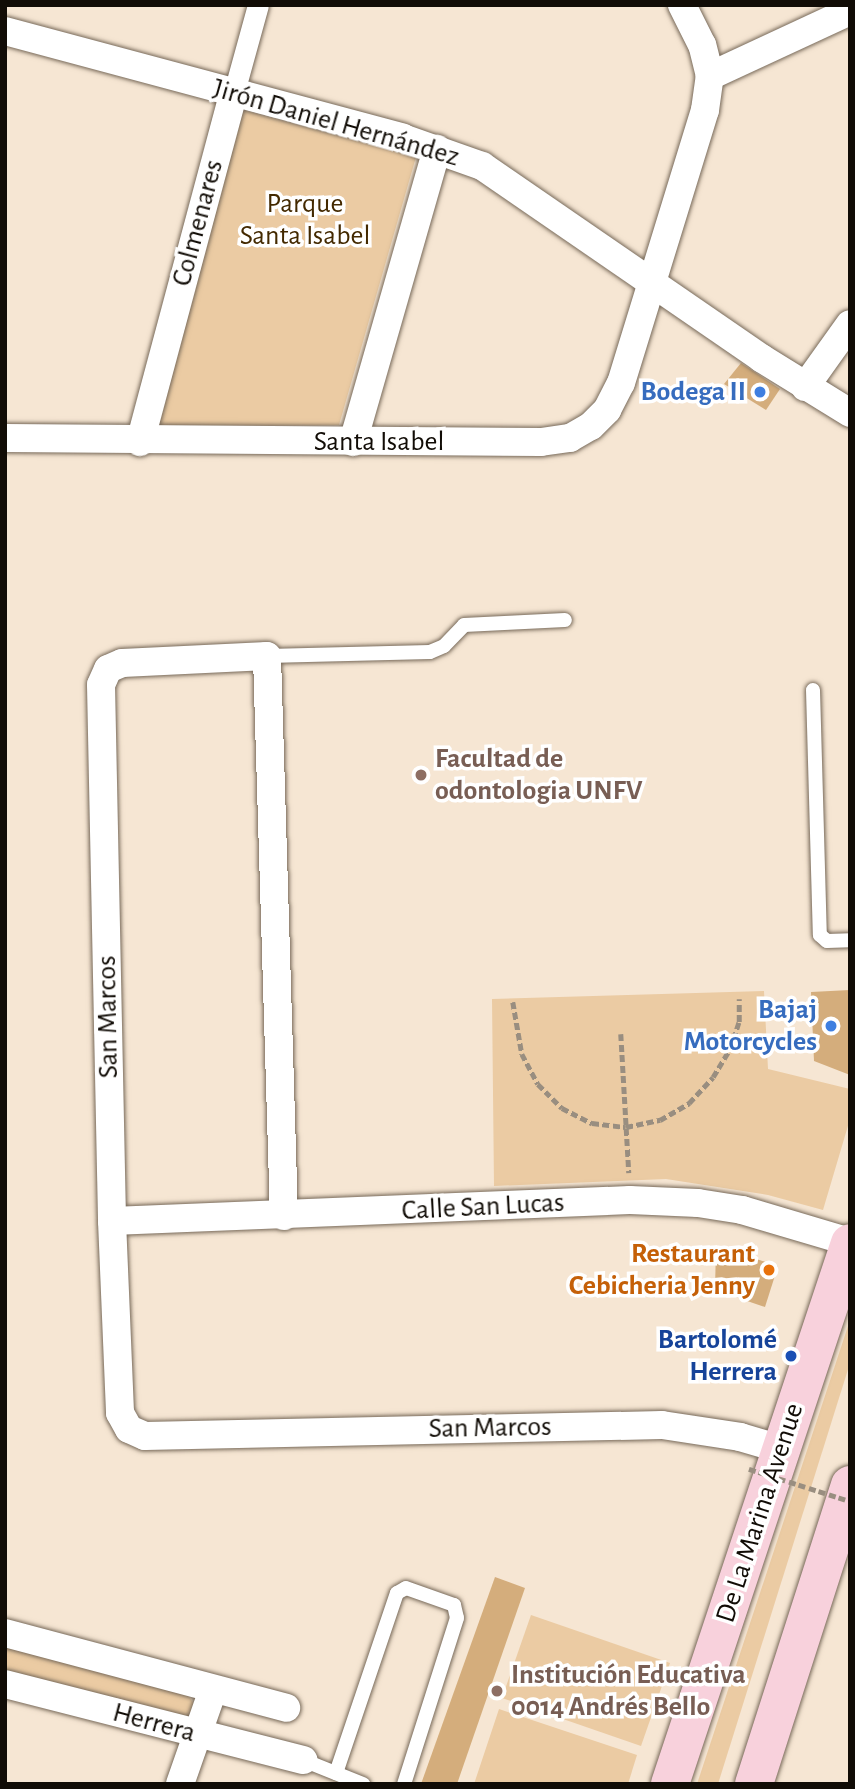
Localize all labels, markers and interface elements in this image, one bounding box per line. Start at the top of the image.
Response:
street label: Jirón Daniel Hernández [209,72,463,174]
street label: Colmenares [165,156,231,290]
park label: Parque Santa Isabel [240,187,370,253]
place label: Bodega II [641,375,746,409]
marker: Bodega II [752,384,768,400]
street label: Santa Isabel [314,425,444,459]
place label: Facultad de odontologia UNFV [435,742,643,808]
marker: Facultad de odontologia UNFV [413,767,429,783]
street label: San Marcos [90,955,126,1079]
place label: Bajaj Motorcycles [684,993,817,1059]
marker: Bajaj Motorcycles [823,1018,839,1034]
street label: Calle San Lucas [401,1186,565,1228]
place label: Restaurant Cebicheria Jenny [569,1237,755,1303]
marker: Restaurant Cebicheria Jenny [761,1262,777,1278]
place label: Bartolomé Herrera [658,1323,777,1389]
marker: Bartolomé Herrera [783,1348,799,1364]
street label: De La Marina Avenue [709,1399,811,1627]
street label: San Marcos [428,1410,552,1446]
place label: Institución Educativa 0014 Andrés Bello [511,1658,746,1724]
marker: Institución Educativa 0014 Andrés Bello [489,1683,505,1699]
street label: Herrera [109,1696,199,1750]

